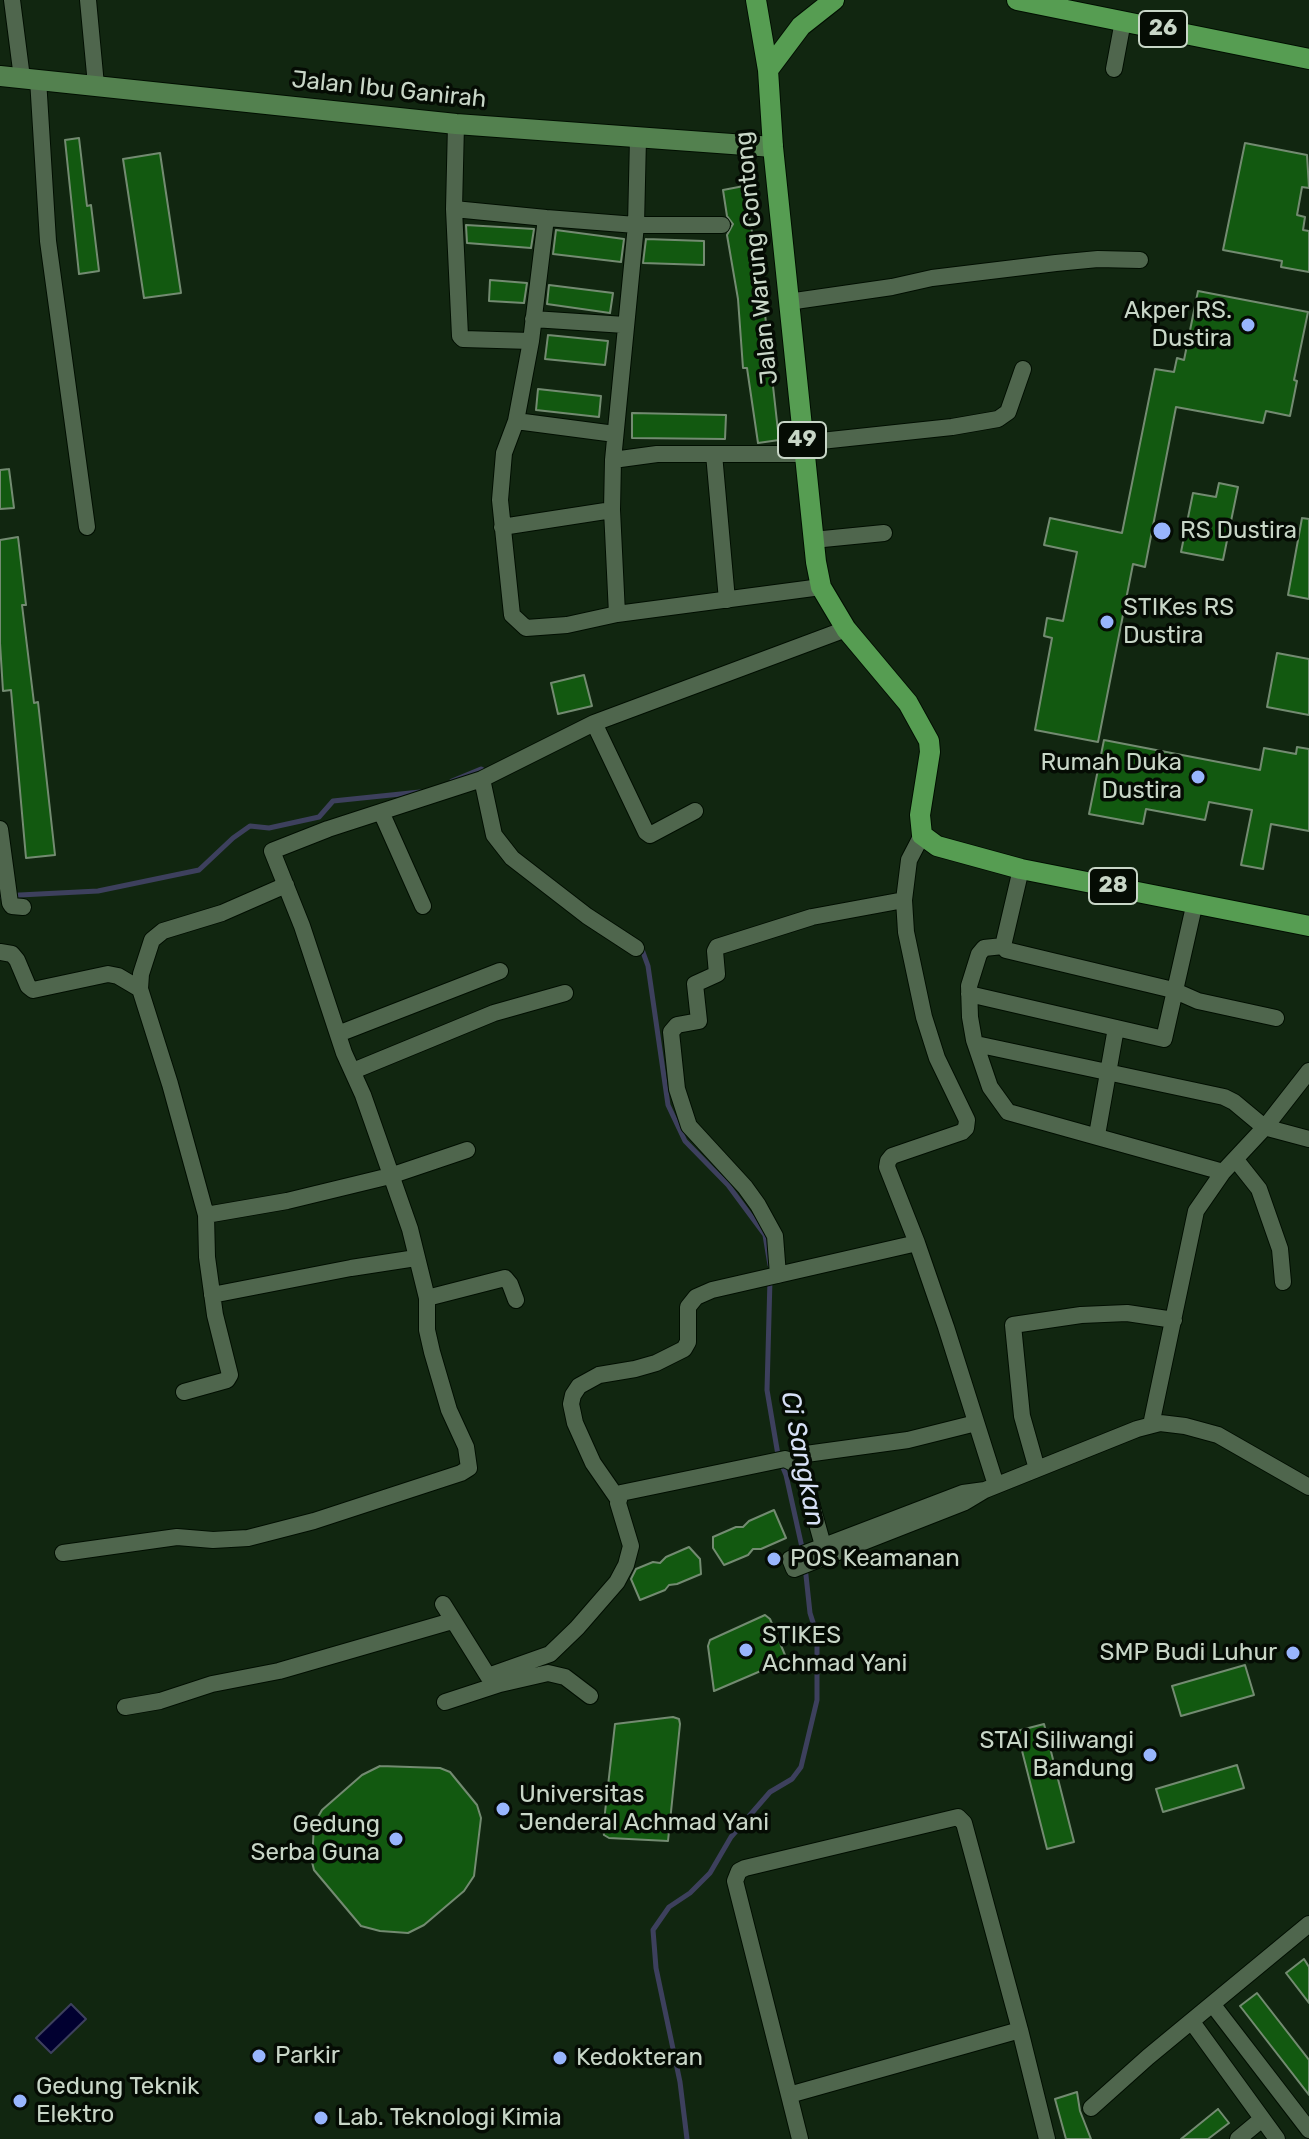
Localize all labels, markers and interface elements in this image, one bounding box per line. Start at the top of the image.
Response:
road number: 26 [1139,11,1187,47]
street label: Jalan Ibu Ganirah [290,65,488,115]
street label: Jalan Warung Contong [729,130,785,386]
place label: Akper RS. Dustira [1124,297,1232,353]
marker: Akper RS. Dustira [1239,316,1257,334]
road number: 49 [778,422,826,458]
place label: RS Dustira [1180,517,1297,545]
marker: RS Dustira [1151,520,1173,542]
place label: STIKes RS Dustira [1123,594,1234,650]
marker: STIKes RS Dustira [1098,613,1116,631]
place label: Rumah Duka Dustira [1040,749,1182,805]
marker: Rumah Duka Dustira [1189,768,1207,786]
road number: 28 [1089,868,1137,904]
water label: Ci Sangkan [774,1389,830,1529]
place label: POS Keamanan [790,1545,960,1573]
marker: POS Keamanan [765,1550,783,1568]
place label: STIKES Achmad Yani [762,1622,907,1678]
place label: SMP Budi Luhur [1100,1639,1277,1667]
marker: STIKES Achmad Yani [737,1641,755,1659]
marker: SMP Budi Luhur [1284,1644,1302,1662]
place label: STAI Siliwangi Bandung [979,1727,1134,1783]
marker: STAI Siliwangi Bandung [1141,1746,1159,1764]
place label: Universitas Jenderal Achmad Yani [519,1781,769,1837]
marker: Universitas Jenderal Achmad Yani [494,1800,512,1818]
place label: Gedung Serba Guna [251,1811,380,1867]
marker: Gedung Serba Guna [387,1830,405,1848]
place label: Parkir [275,2042,340,2070]
place label: Kedokteran [576,2044,703,2072]
marker: Parkir [250,2047,268,2065]
marker: Kedokteran [551,2049,569,2067]
place label: Gedung Teknik Elektro [36,2073,199,2129]
marker: Gedung Teknik Elektro [11,2092,29,2110]
place label: Lab. Teknologi Kimia [337,2104,562,2132]
marker: Lab. Teknologi Kimia [312,2109,330,2127]

